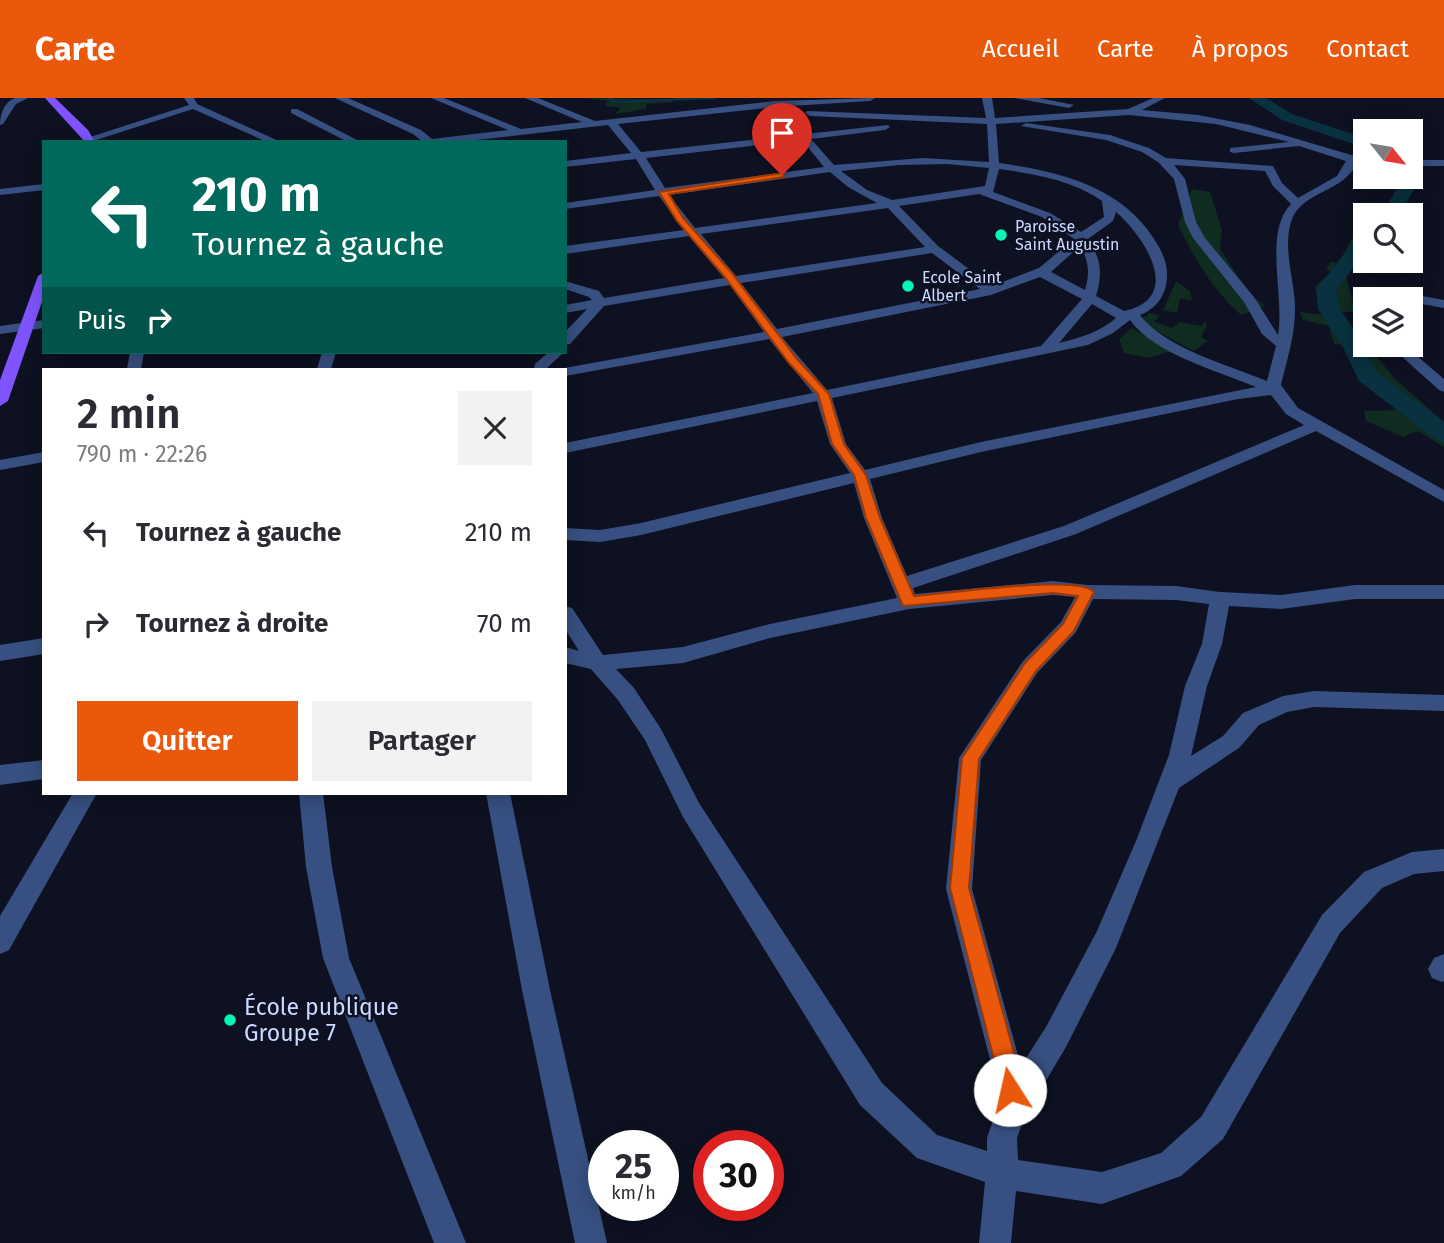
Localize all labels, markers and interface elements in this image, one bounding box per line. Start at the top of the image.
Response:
text: Carte [35,29,115,69]
text: Accueil [982,35,1059,63]
text: Carte [1097,35,1154,63]
text: À propos [1192,35,1288,63]
text: Contact [1326,35,1409,63]
pin [752,103,812,175]
icon: arrive [763,114,801,152]
north arrow [1353,119,1423,189]
map controls [1353,119,1423,357]
text: 210 m [192,165,321,224]
icon: left [77,168,168,259]
button: search [1353,203,1423,273]
place label: Paroisse Saint Augustin [1015,217,1119,254]
text: Tournez à gauche [192,225,444,263]
marker: Paroisse Saint Augustin [993,227,1009,243]
place label: Ecole Saint Albert [922,268,1002,305]
marker: Ecole Saint Albert [900,278,916,294]
button: layers [1353,287,1423,357]
icon: right [140,301,178,339]
text: Puis [77,305,126,336]
text: 2 min [77,389,181,439]
button: close [458,391,532,465]
text: 790 m · 22:26 [77,440,207,468]
icon: left [77,514,115,552]
text: Tournez à gauche [136,517,341,548]
text: 210 m [465,517,532,548]
icon: right [77,605,115,643]
text: Tournez à droite [136,608,328,639]
text: 70 m [477,608,532,639]
button: Quitter [77,701,298,781]
button: Partager [312,701,532,781]
place label: École publique Groupe 7 [244,992,399,1047]
marker: École publique Groupe 7 [222,1012,238,1028]
position arrow [973,1053,1047,1127]
speed limit sign: 30 [693,1130,784,1221]
text: 25 [615,1145,652,1187]
text: km/h [611,1182,656,1204]

